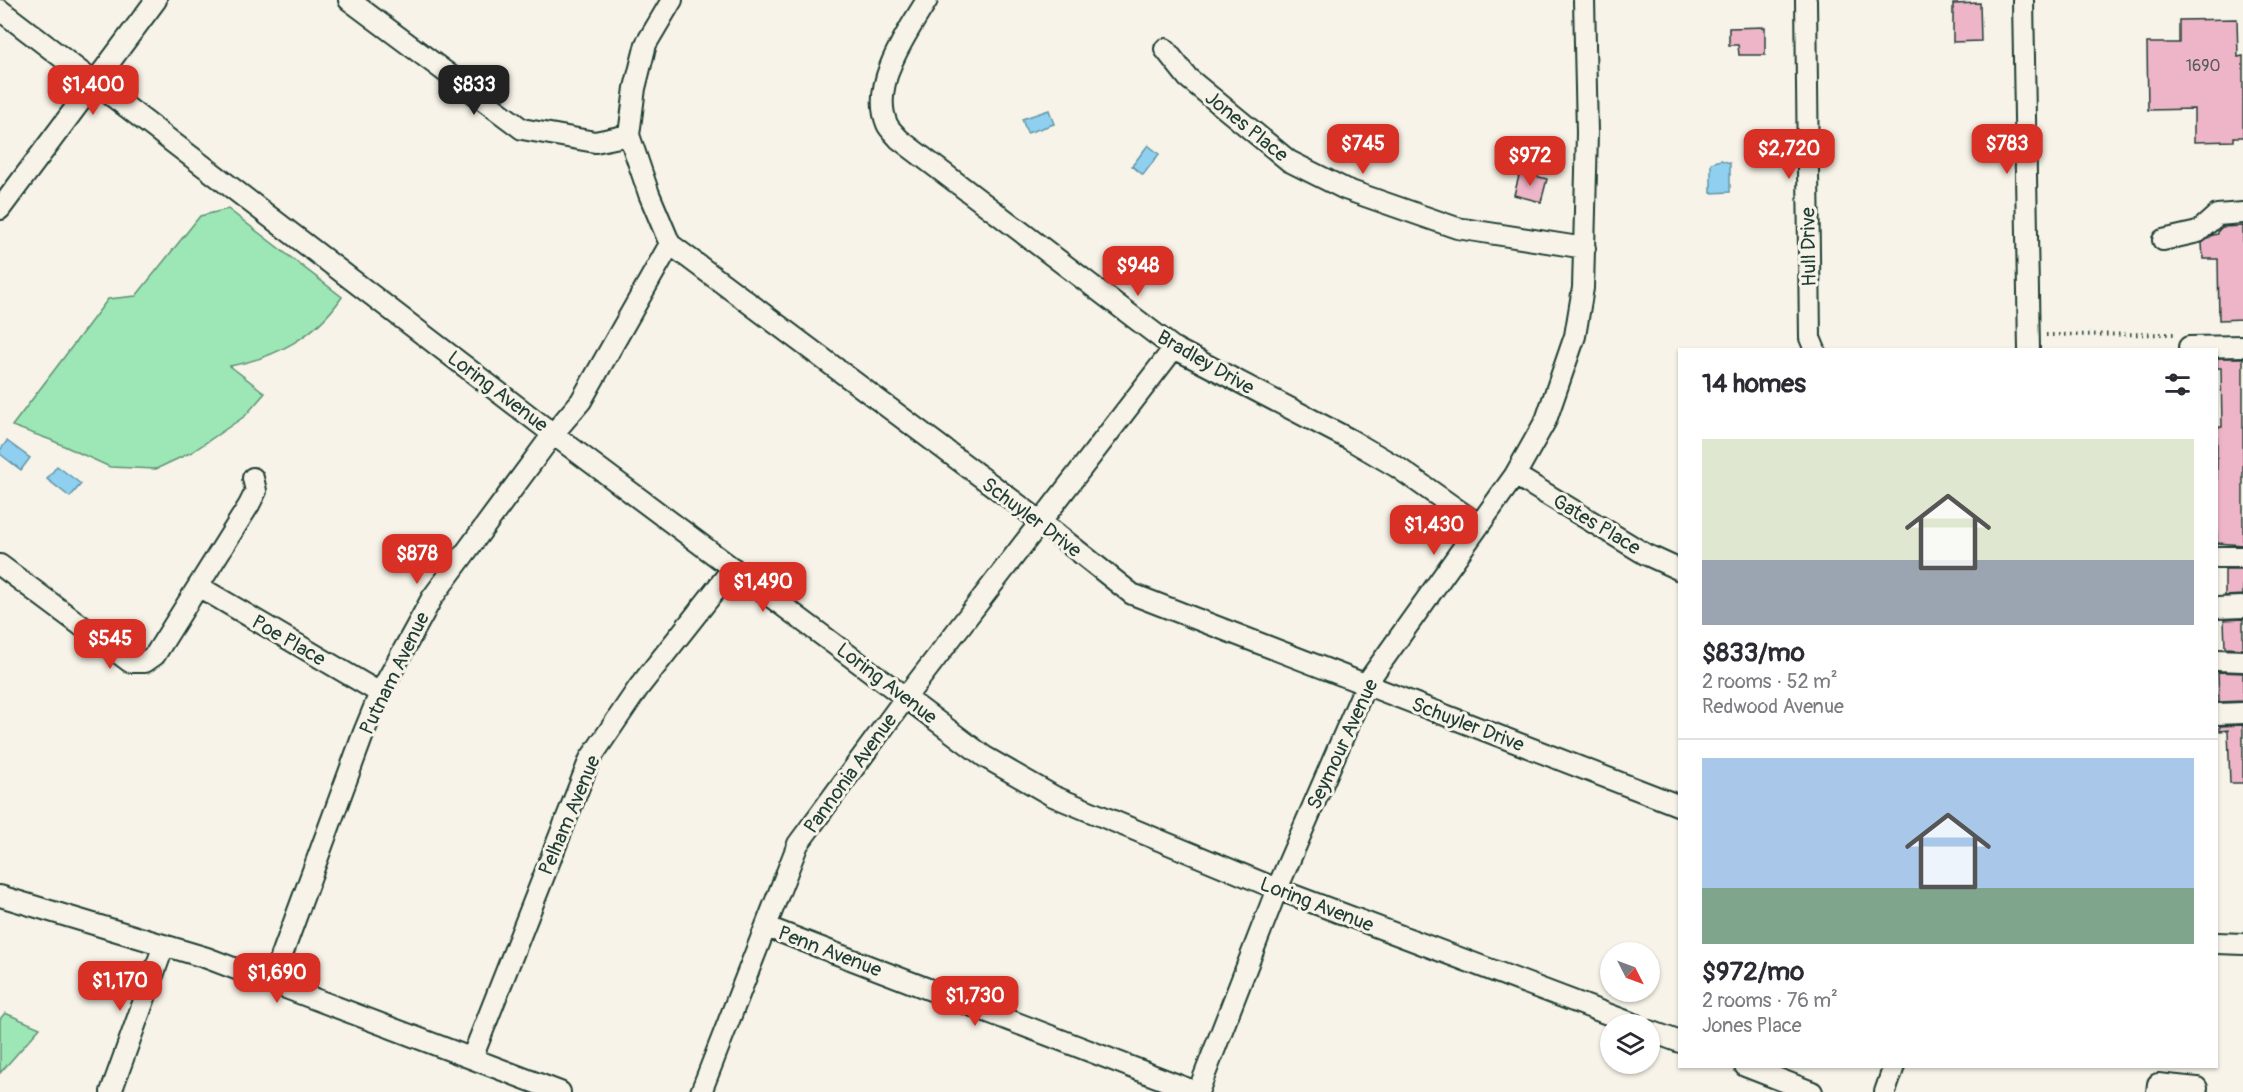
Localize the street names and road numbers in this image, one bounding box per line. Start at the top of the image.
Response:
street label: Jones Place [1200,85,1293,168]
street label: Hull Drive [1795,207,1822,287]
street label: Bradley Drive [1153,325,1259,400]
street label: Loring Avenue [442,345,553,437]
street label: Schuyler Drive [977,472,1087,563]
street label: Gates Place [1548,488,1645,561]
street label: Putnam Avenue [354,608,435,739]
street label: Poe Place [247,609,330,672]
street label: Loring Avenue [831,637,942,729]
street label: Seymour Avenue [1301,675,1384,814]
street label: Schuyler Drive [1408,692,1528,757]
street label: Pannonia Avenue [798,708,902,838]
street label: Pelham Avenue [533,751,606,879]
street label: Loring Avenue [1256,871,1377,938]
street label: Penn Avenue [774,920,885,983]

